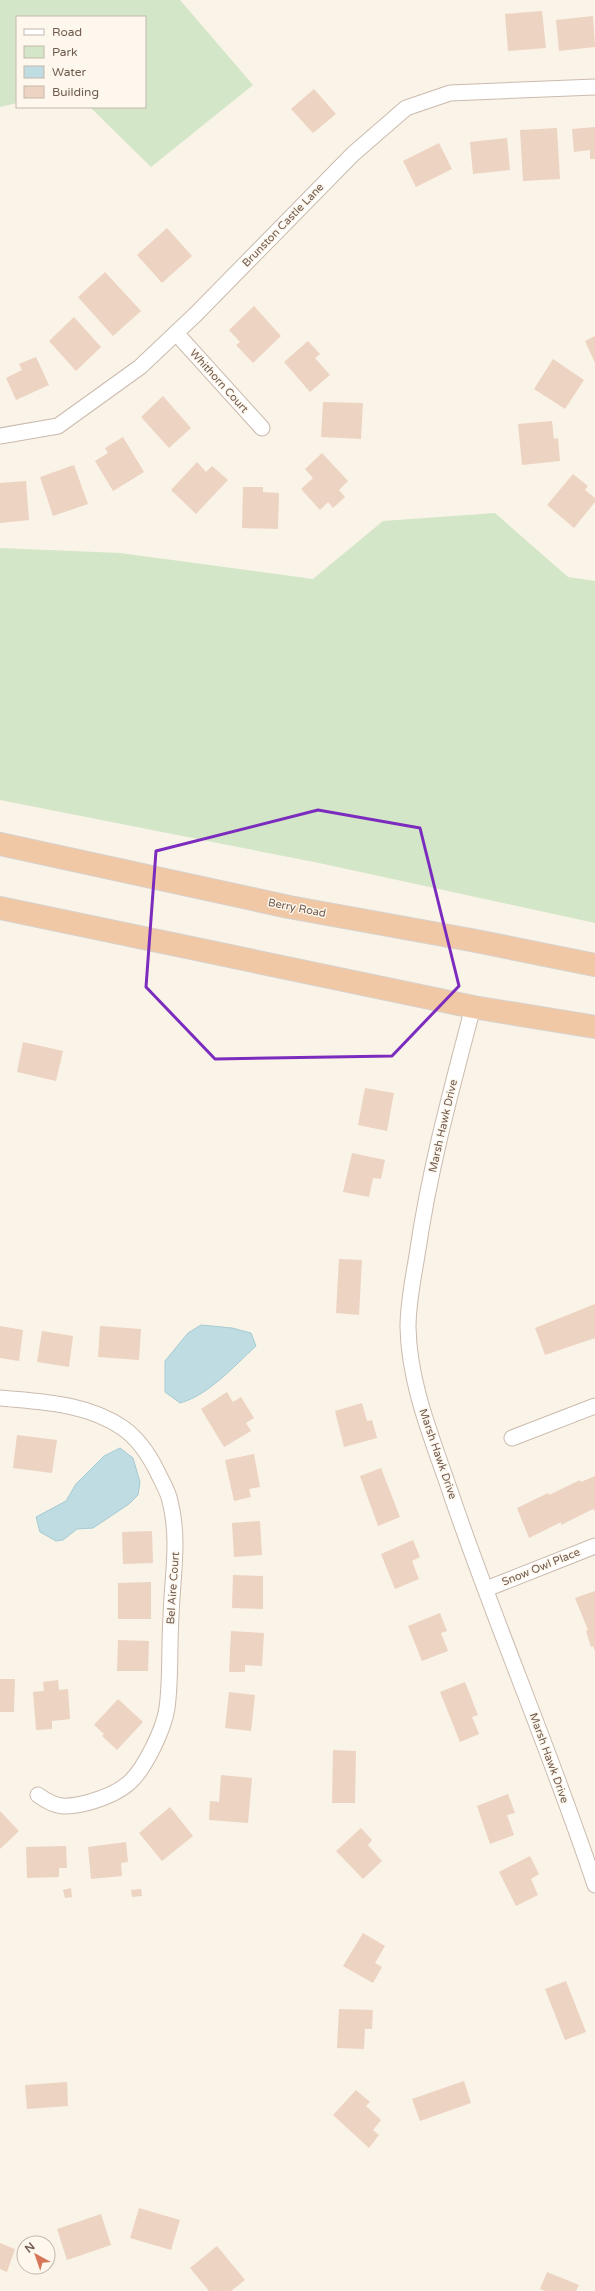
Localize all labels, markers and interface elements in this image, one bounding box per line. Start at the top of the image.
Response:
legend [16,16,146,108]
text: Road [52,25,82,39]
text: Park [52,45,78,59]
text: Water [52,65,87,79]
text: Building [52,85,99,99]
street label: Brunston Castle Lane [240,180,326,270]
street label: Whithorn Court [187,346,251,416]
street label: Berry Road [267,896,327,920]
street label: Marsh Hawk Drive [426,1078,460,1174]
street label: Marsh Hawk Drive [416,1407,460,1501]
street label: Snow Owl Place [500,1545,582,1589]
street label: Bel Aire Court [164,1551,182,1625]
street label: Marsh Hawk Drive [527,1711,571,1805]
north arrow [16,2235,56,2275]
text: N [22,2240,37,2256]

